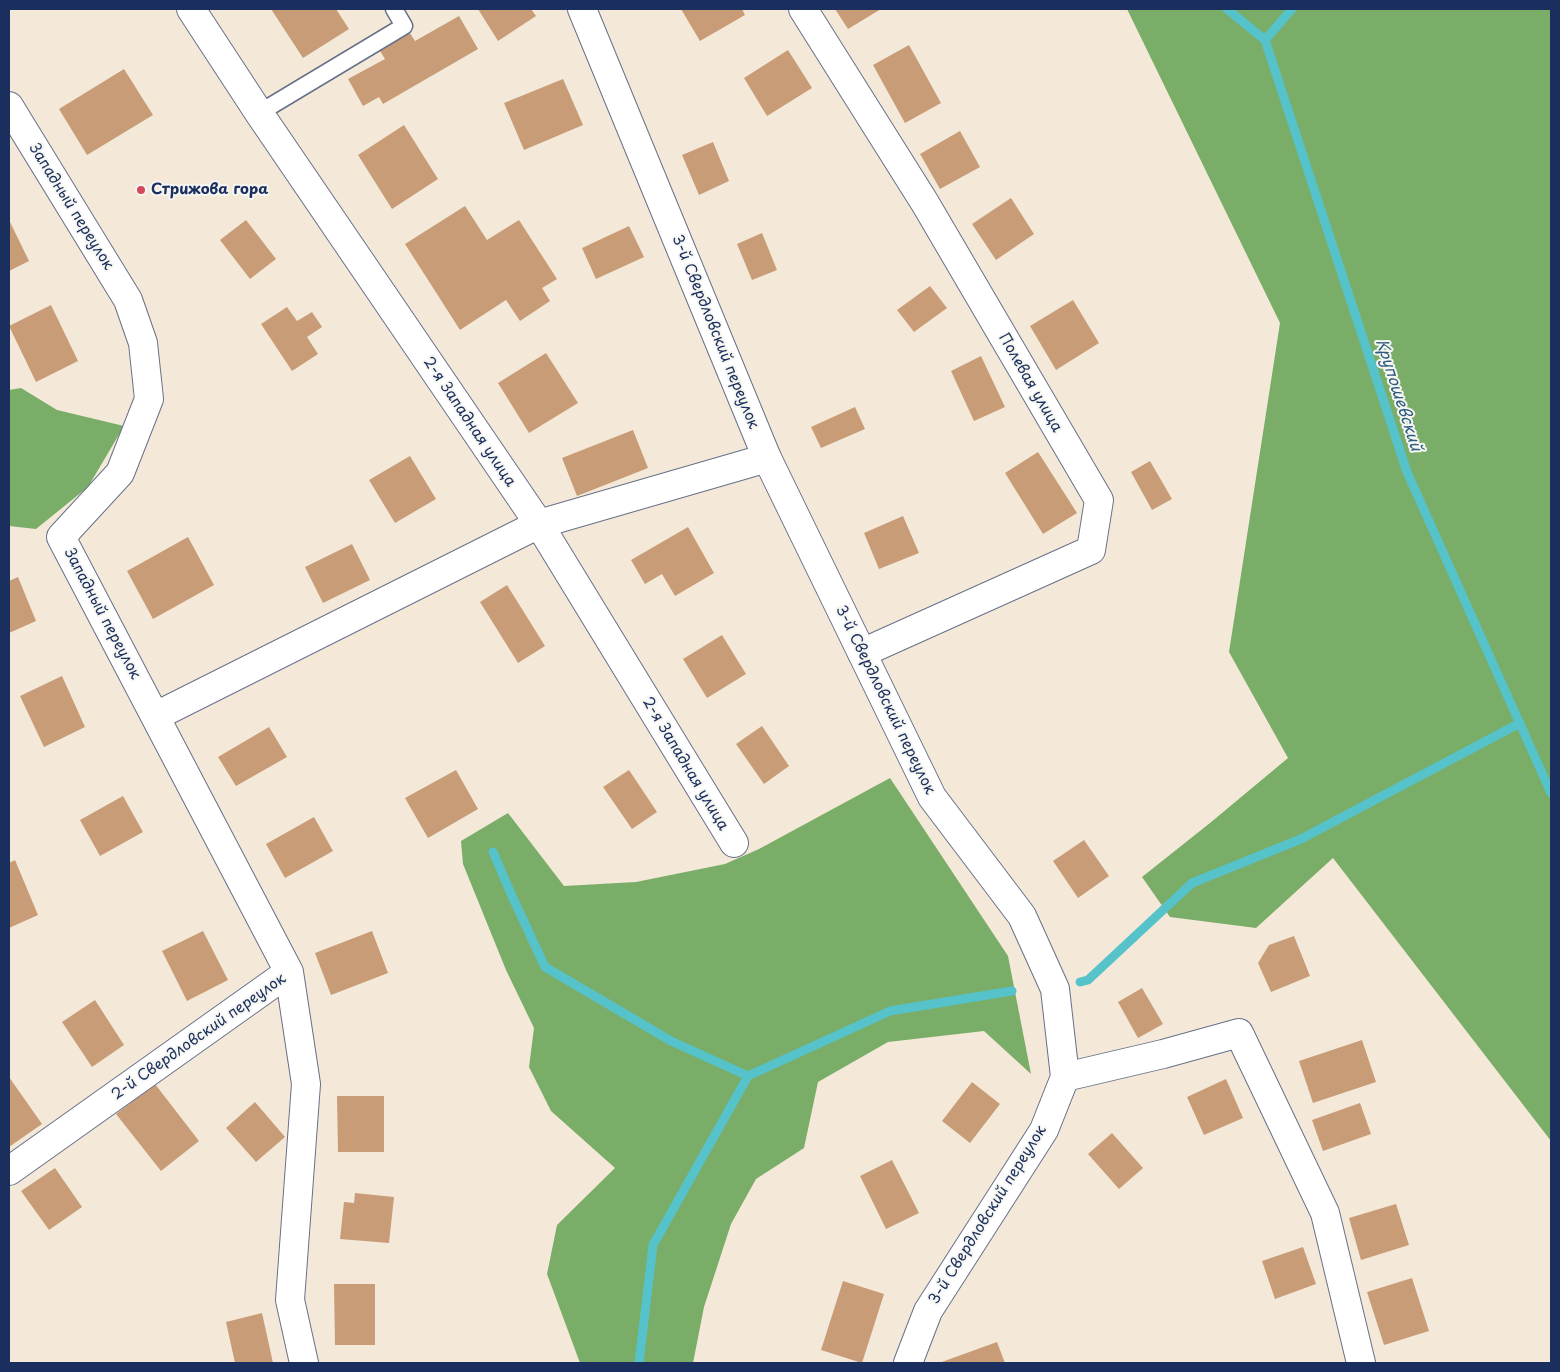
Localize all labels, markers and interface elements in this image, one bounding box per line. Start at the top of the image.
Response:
street label: Западный переулок [25,141,117,273]
place label: Стрижова гора [151,181,268,199]
marker: Стрижова гора [135,184,147,196]
street label: 3-й Свердловский переулок [668,232,762,432]
street label: Полевая улица [994,330,1066,436]
water label: Крупошевский [1371,336,1425,454]
street label: 2-я Западная улица [419,354,519,490]
street label: Западный переулок [60,546,144,682]
street label: 3-й Свердловский переулок [831,603,939,797]
street label: 2-я Западная улица [638,694,732,834]
street label: 2-й Свердловский переулок [108,970,290,1104]
street label: 3-й Свердловский переулок [925,1122,1051,1308]

